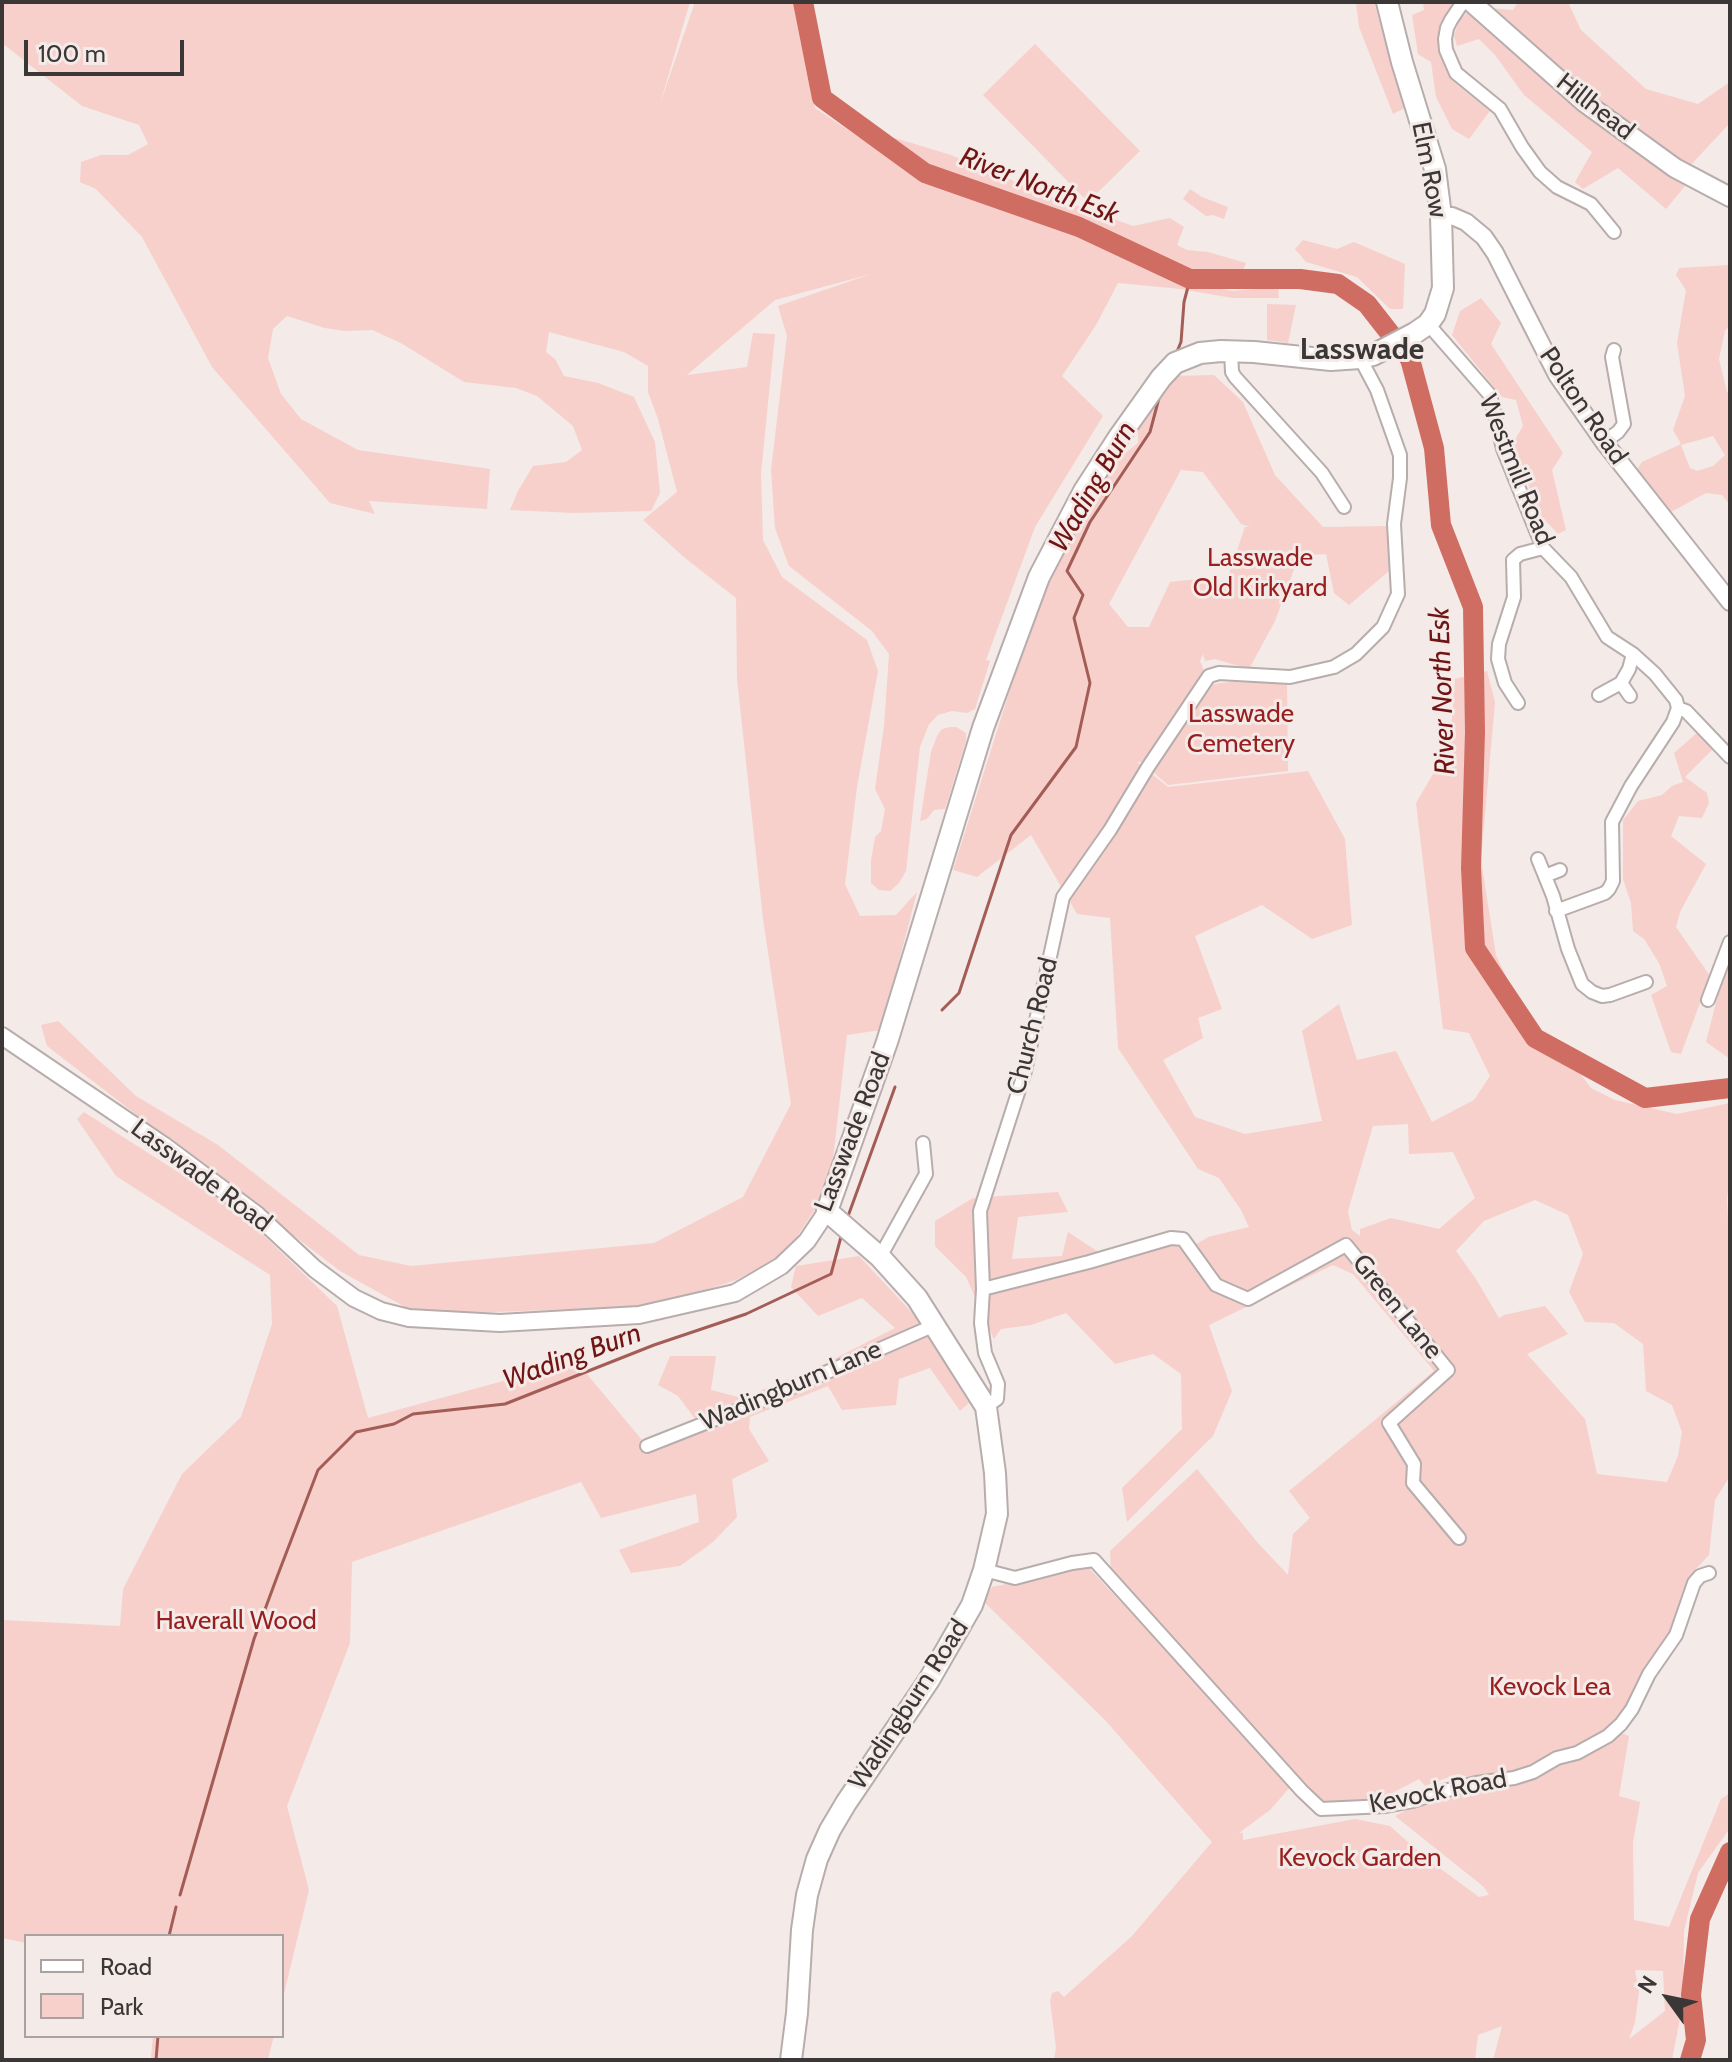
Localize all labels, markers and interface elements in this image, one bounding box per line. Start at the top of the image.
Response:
scale bar [28,24,188,74]
text: 100 m [38,39,106,68]
street label: Hillhead [1550,67,1640,147]
street label: Elm Row [1404,119,1454,221]
water label: River North Esk [955,140,1123,232]
district label: Lasswade [1300,332,1424,368]
street label: Polton Road [1532,341,1634,471]
street label: Westmill Road [1472,390,1560,550]
water label: Wading Burn [1042,416,1144,558]
park label: Lasswade Old Kirkyard [1193,542,1327,604]
water label: River North Esk [1423,607,1463,775]
park label: Lasswade Cemetery [1187,698,1295,760]
street label: Church Road [1001,954,1065,1098]
street label: Lasswade Road [808,1048,898,1216]
street label: Lasswade Road [124,1113,278,1239]
street label: Green Lane [1345,1248,1449,1366]
water label: Wading Burn [498,1316,646,1398]
street label: Wadingburn Lane [696,1334,886,1438]
park label: Haverall Wood [155,1605,317,1637]
street label: Wadingburn Road [842,1614,976,1796]
park label: Kevock Lea [1489,1671,1611,1703]
street label: Kevock Road [1367,1763,1509,1821]
park label: Kevock Garden [1278,1842,1442,1874]
legend [24,1934,284,2038]
text: Road [100,1952,152,1981]
north arrow [1628,1958,1708,2038]
text: N [1632,1971,1663,1999]
text: Park [100,1992,143,2021]

